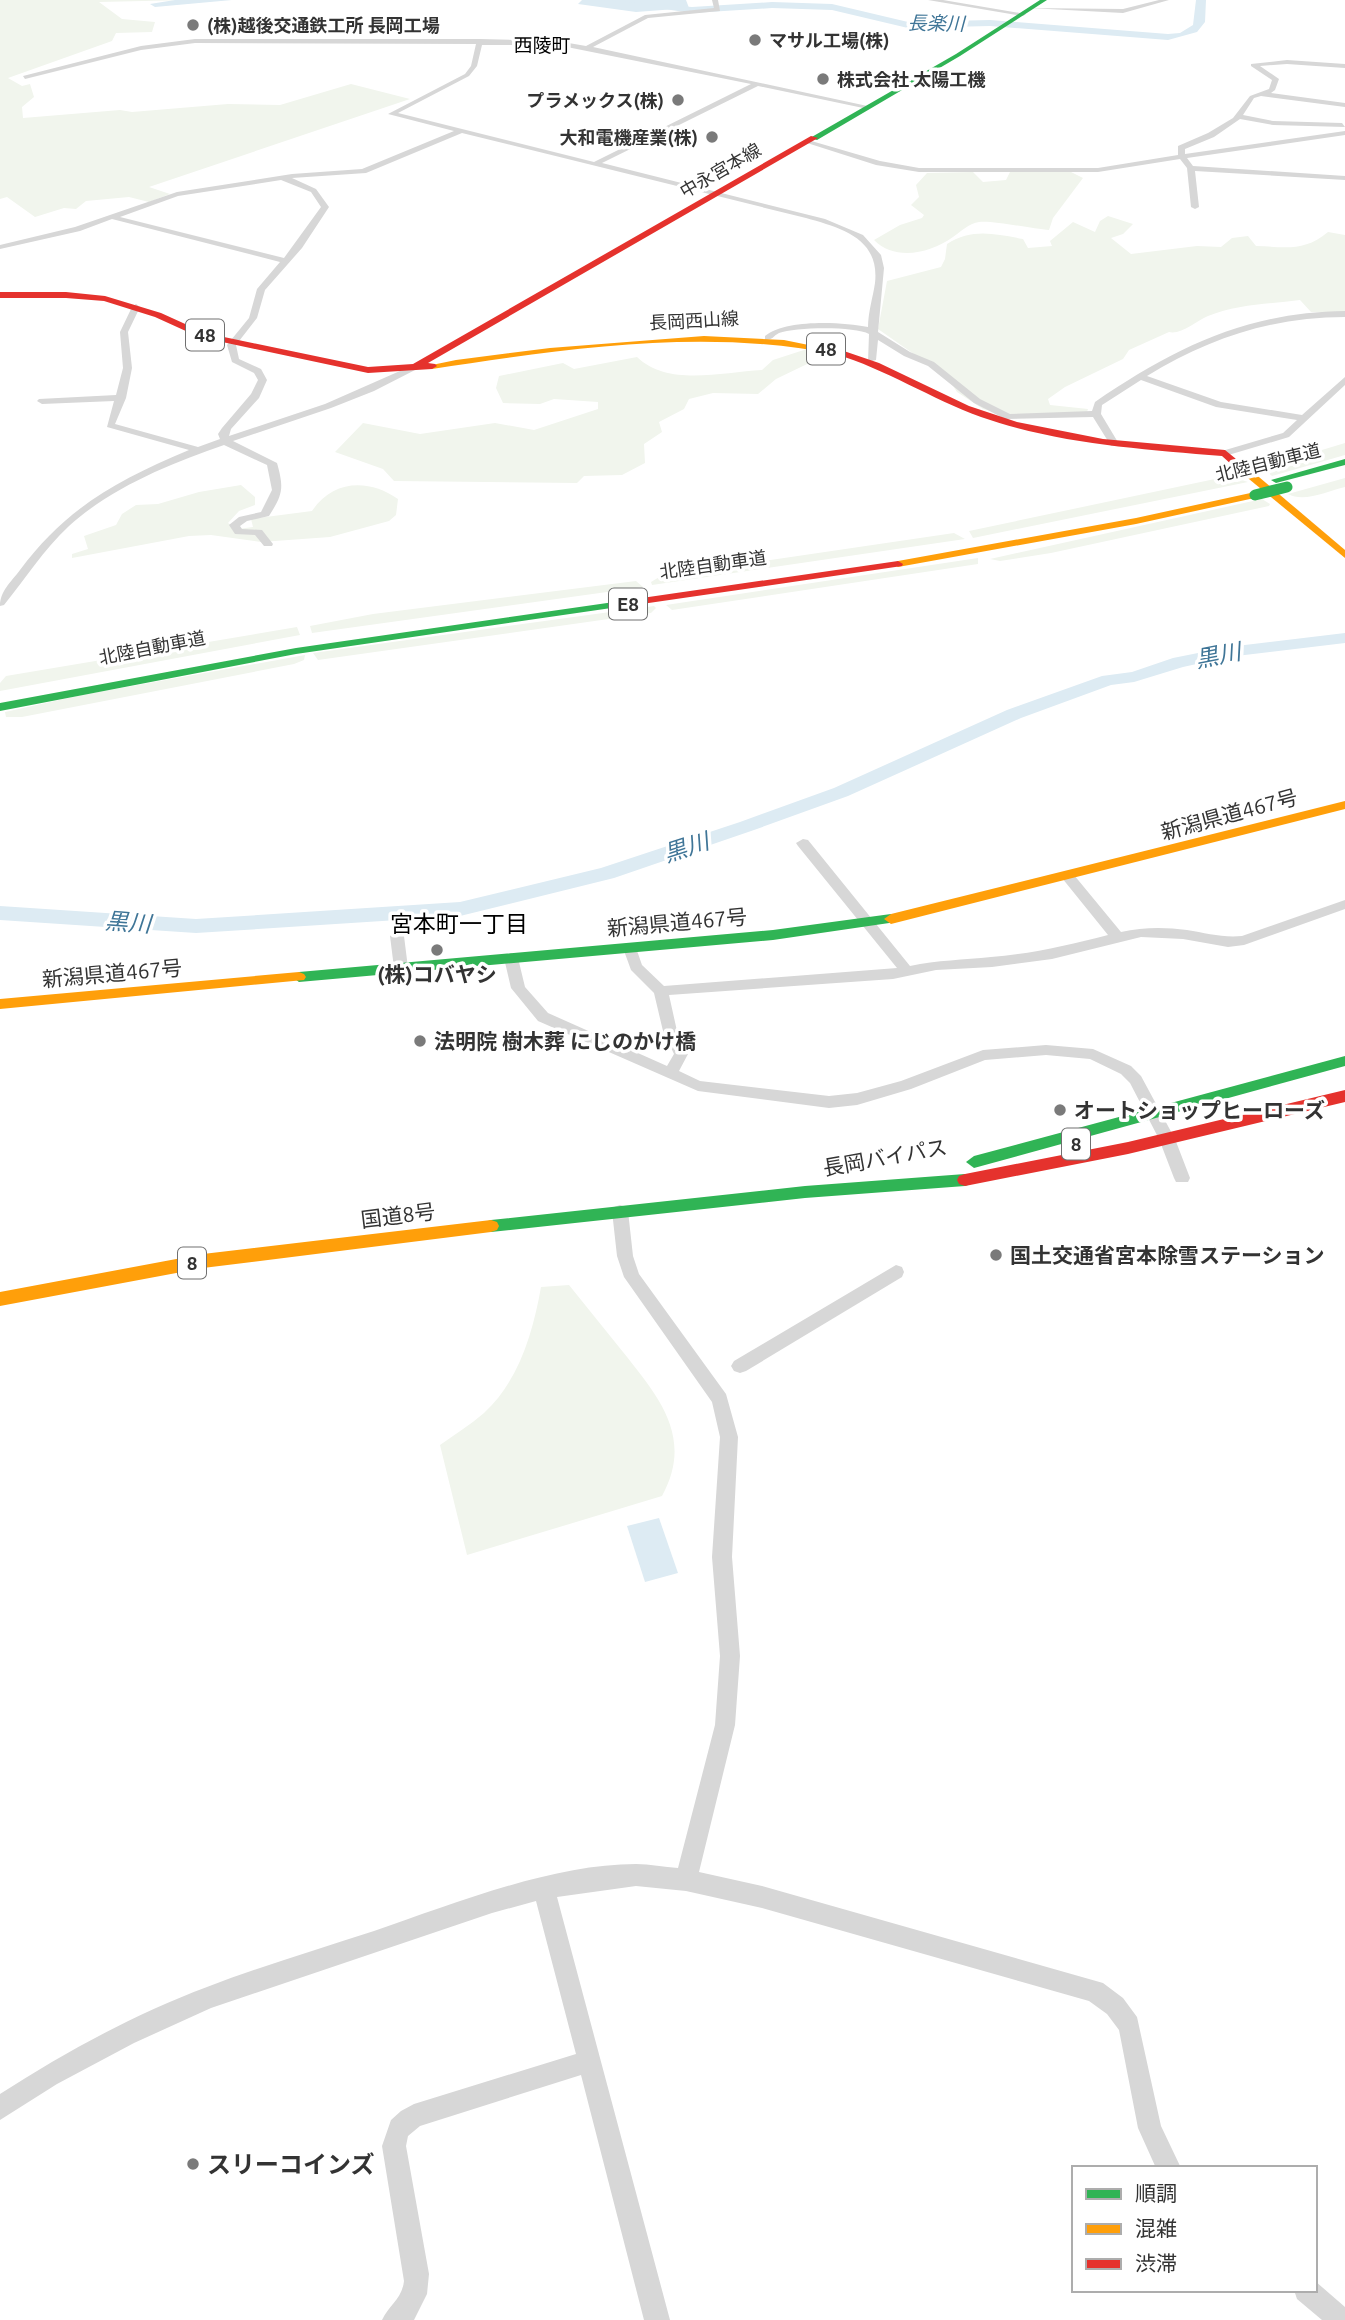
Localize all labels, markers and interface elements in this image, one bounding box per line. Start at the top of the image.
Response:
water label: 長楽川 [907,12,967,35]
place label: (株)越後交通鉄工所 長岡工場 [207,15,440,36]
marker: (株)越後交通鉄工所 長岡工場 [185,17,201,33]
place label: マサル工場(株) [769,30,889,51]
marker: マサル工場(株) [747,32,763,48]
district label: 西陵町 [513,34,571,56]
place label: 株式会社 太陽工機 [837,69,986,89]
marker: 株式会社 太陽工機 [815,71,831,87]
place label: プラメックス(株) [527,90,664,111]
marker: プラメックス(株) [670,92,686,108]
place label: 大和電機産業(株) [560,127,698,148]
marker: 大和電機産業(株) [704,129,720,145]
street label: 中永宮本線 [676,139,764,201]
street label: 長岡西山線 [649,308,739,332]
road number: 48 [186,320,224,350]
road number: 48 [807,334,845,364]
street label: 北陸自動車道 [1213,439,1323,485]
street label: 北陸自動車道 [658,547,768,581]
road number: E8 [609,589,647,620]
street label: 北陸自動車道 [97,627,207,667]
water label: 黒川 [1193,638,1246,672]
street label: 新潟県道467号 [1158,784,1300,844]
water label: 黒川 [660,827,715,866]
street label: 新潟県道467号 [606,904,748,940]
water label: 黒川 [104,908,155,936]
district label: 宮本町一丁目 [390,911,528,936]
marker: (株)コバヤシ [429,942,445,958]
street label: 新潟県道467号 [41,955,183,991]
place label: (株)コバヤシ [377,962,497,986]
place label: 法明院 樹木葬 にじのかけ橋 [434,1029,696,1053]
marker: 法明院 樹木葬 にじのかけ橋 [412,1033,428,1049]
place label: オートショップヒーローズ [1074,1098,1325,1122]
marker: オートショップヒーローズ [1052,1102,1068,1118]
road number: 8 [1062,1128,1090,1160]
street label: 長岡バイパス [821,1134,949,1180]
street label: 国道8号 [359,1199,437,1231]
place label: 国土交通省宮本除雪ステーション [1010,1243,1325,1267]
road number: 8 [178,1247,206,1278]
marker: 国土交通省宮本除雪ステーション [988,1247,1004,1263]
place label: スリーコインズ [207,2151,375,2178]
marker: スリーコインズ [185,2156,201,2172]
legend [1072,2166,1317,2292]
text: 順調 [1135,2181,1177,2205]
text: 混雑 [1135,2216,1177,2240]
text: 渋滞 [1135,2251,1177,2275]

